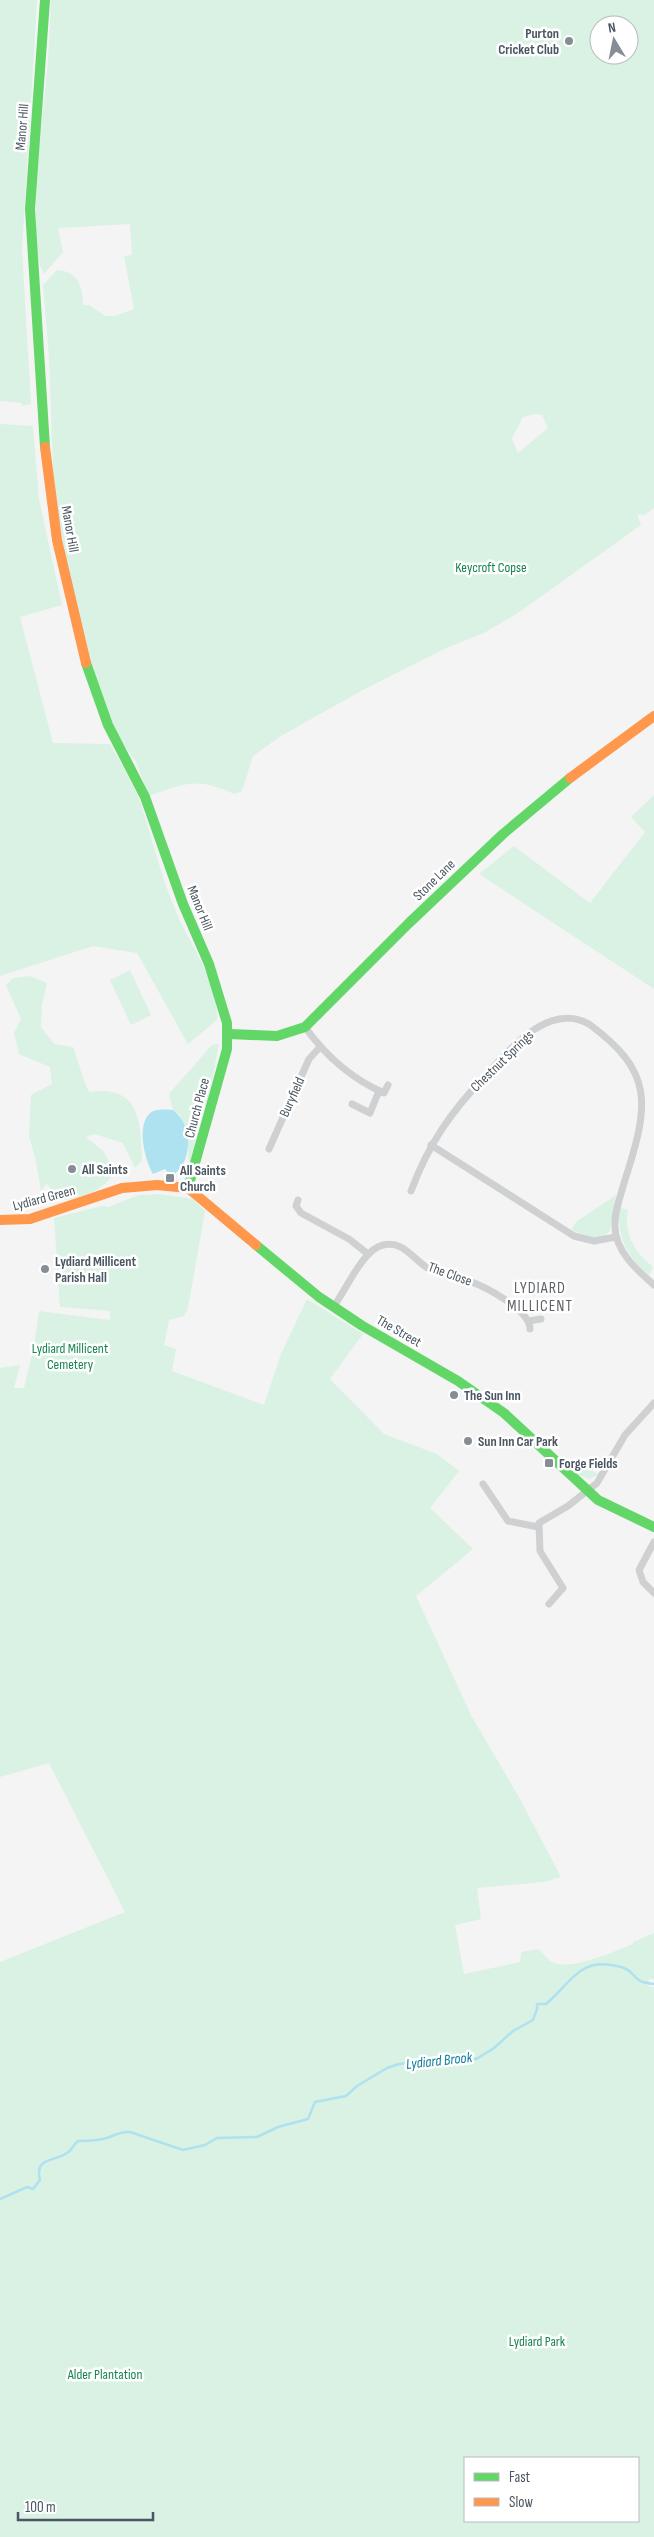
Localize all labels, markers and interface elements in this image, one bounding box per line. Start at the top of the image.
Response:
north arrow [589,15,639,65]
text: N [607,19,617,37]
place label: Purton Cricket Club [498,25,559,58]
marker: Purton Cricket Club [563,35,575,47]
street label: Manor Hill [11,103,33,151]
street label: Manor Hill [58,505,82,553]
park label: Keycroft Copse [455,559,527,576]
street label: Stone Lane [409,856,459,904]
street label: Manor Hill [183,883,217,933]
street label: Chestnut Springs [467,1027,537,1095]
street label: Buryfield [276,1074,308,1120]
street label: Church Place [181,1076,213,1140]
place label: All Saints [81,1161,128,1178]
place label: All Saints Church [179,1162,226,1195]
marker: All Saints [66,1163,78,1175]
marker: All Saints Church [164,1172,176,1184]
street label: Lydiard Green [11,1182,77,1214]
place label: Lydiard Millicent Parish Hall [55,1253,137,1286]
street label: The Close [426,1258,474,1290]
marker: Lydiard Millicent Parish Hall [39,1263,51,1275]
district label: LYDIARD MILLICENT [507,1279,573,1316]
street label: The Street [374,1311,424,1351]
park label: Lydiard Millicent Cemetery [32,1340,108,1373]
place label: The Sun Inn [464,1387,521,1404]
marker: The Sun Inn [448,1389,460,1401]
place label: Sun Inn Car Park [478,1433,558,1450]
marker: Sun Inn Car Park [462,1435,474,1447]
place label: Forge Fields [559,1455,618,1472]
marker: Forge Fields [543,1457,555,1469]
water label: Lydiard Brook [405,2048,473,2074]
park label: Lydiard Park [509,2333,566,2350]
park label: Alder Plantation [67,2366,142,2383]
legend [464,2457,639,2522]
text: Fast [509,2468,531,2487]
scale bar [18,2490,152,2522]
text: Slow [509,2493,533,2512]
text: 100 m [25,2498,56,2517]

